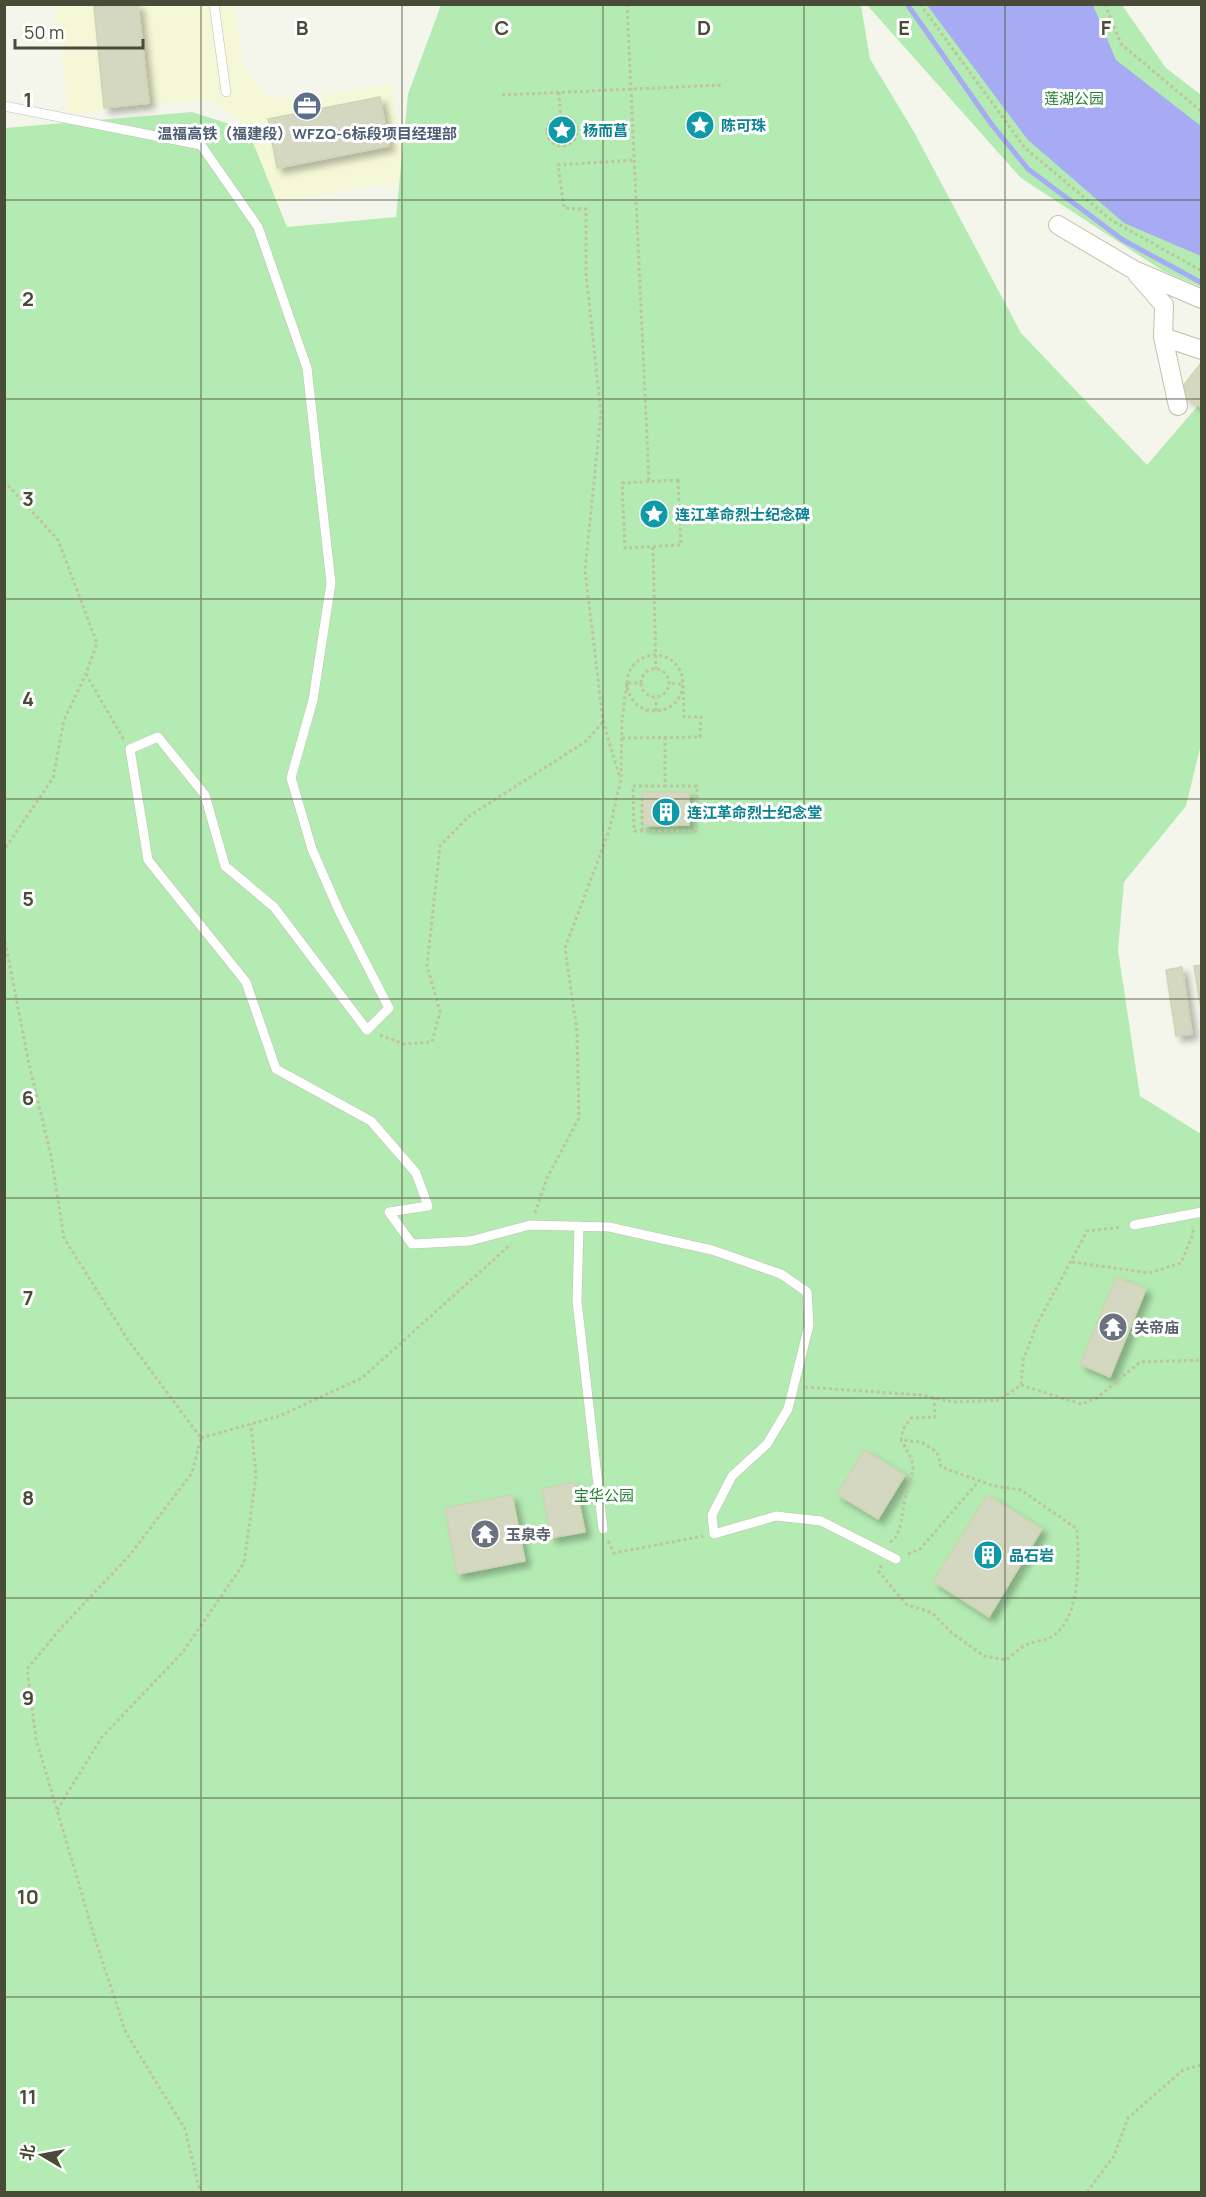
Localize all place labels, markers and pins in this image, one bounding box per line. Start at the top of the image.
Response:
office icon: 温福高铁（福建段）WFZQ-6标段项目经理部 [291,90,323,122]
place icon: 陈可珠 [684,109,716,141]
place icon: 杨而菖 [546,114,578,146]
place label: 陈可珠 [721,115,766,136]
place label: 杨而菖 [583,120,628,141]
place label: 温福高铁（福建段）WFZQ-6标段项目经理部 [157,123,457,144]
place icon: 连江革命烈士纪念碑 [638,498,670,530]
place label: 连江革命烈士纪念碑 [675,504,810,525]
building icon: 连江革命烈士纪念堂 [650,796,682,828]
place label: 连江革命烈士纪念堂 [687,802,822,823]
temple icon: 关帝庙 [1097,1311,1129,1343]
place label: 关帝庙 [1134,1317,1179,1338]
temple icon: 玉泉寺 [469,1518,501,1550]
place label: 玉泉寺 [506,1524,551,1545]
building icon: 品石岩 [972,1539,1004,1571]
place label: 品石岩 [1009,1545,1054,1566]

